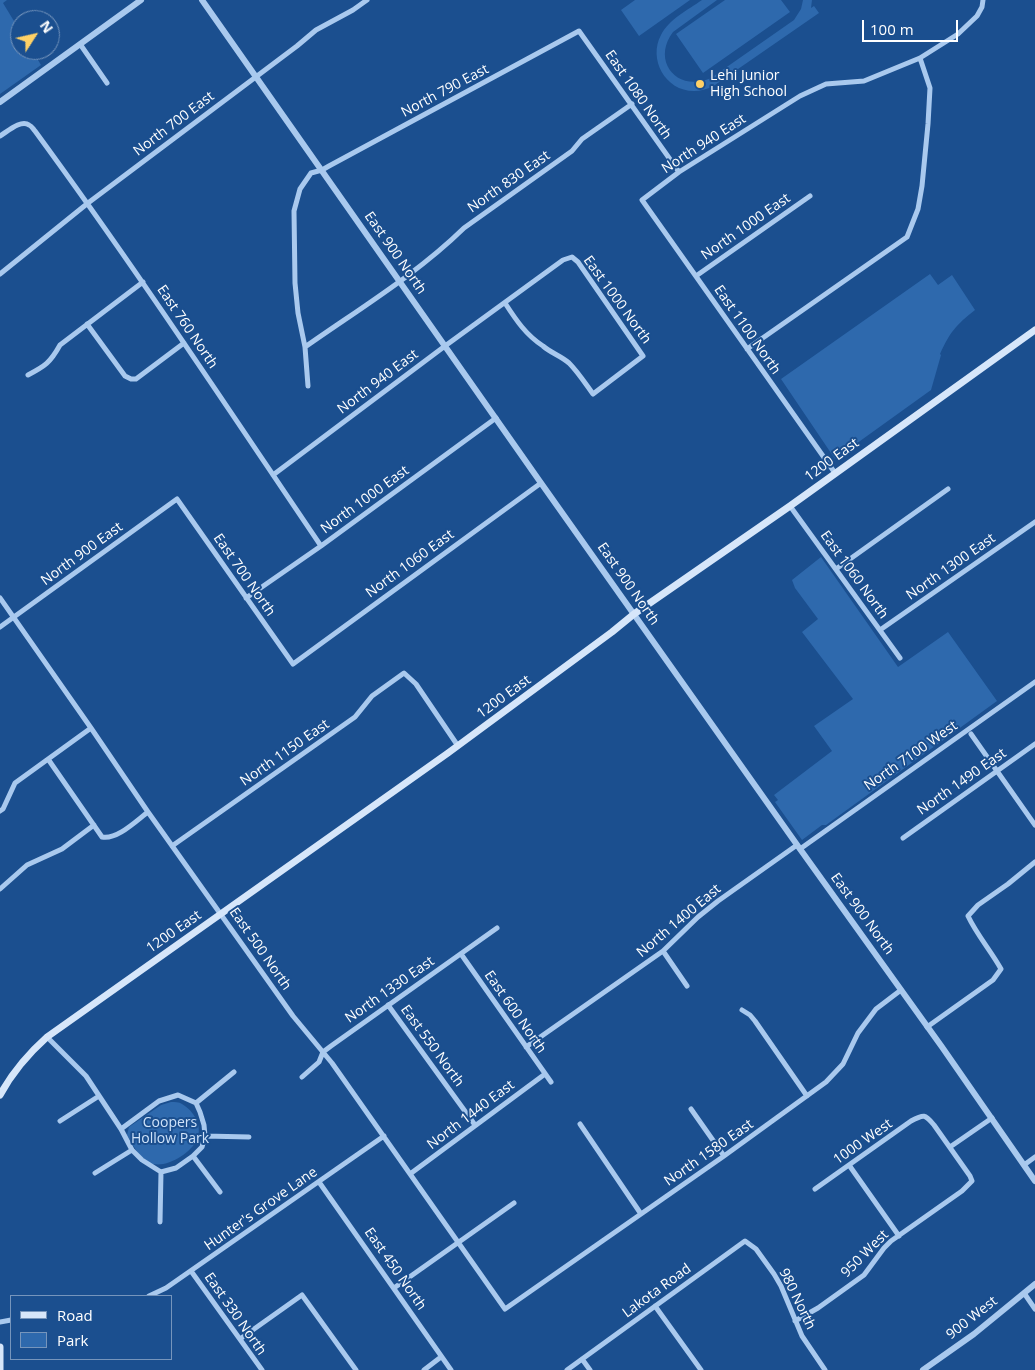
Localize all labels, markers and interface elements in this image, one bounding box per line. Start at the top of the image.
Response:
north arrow [10,10,60,60]
scale bar [865,10,961,42]
text: N [36,17,58,37]
text: 100 m [870,19,914,39]
street label: East 1080 North [601,47,675,143]
street label: North 790 East [398,61,492,121]
place label: Lehi Junior High School [710,68,787,100]
marker: Lehi Junior High School [694,78,706,90]
street label: North 700 East [130,88,218,160]
street label: North 940 East [659,111,749,177]
street label: North 830 East [465,147,553,217]
street label: North 1000 East [698,190,794,264]
street label: East 900 North [360,209,430,297]
street label: East 1000 North [579,253,655,347]
street label: East 760 North [153,282,221,372]
street label: East 1100 North [710,282,784,378]
street label: North 940 East [334,346,422,418]
street label: 1200 East [802,435,862,485]
street label: North 1000 East [318,462,412,538]
street label: North 900 East [38,519,126,589]
street label: North 1060 East [363,526,457,602]
street label: East 1060 North [816,528,892,622]
street label: North 1300 East [903,530,999,604]
street label: East 700 North [209,531,279,619]
street label: East 900 North [593,540,663,628]
street label: 1200 East [474,672,534,722]
street label: North 1150 East [237,716,333,790]
street label: North 7100 West [861,718,961,794]
street label: North 1490 East [914,745,1010,819]
street label: East 900 North [827,870,897,958]
street label: North 1400 East [633,881,725,961]
street label: East 500 North [225,905,295,993]
street label: 1200 East [143,907,205,957]
street label: North 1330 East [342,953,438,1027]
street label: East 600 North [480,968,550,1056]
street label: East 550 North [397,1002,467,1090]
street label: North 1440 East [424,1077,518,1153]
park label: Coopers Hollow Park [131,1115,209,1148]
street label: North 1580 East [661,1116,757,1190]
street label: 1000 West [830,1116,896,1168]
street label: Hunter's Grove Lane [201,1164,321,1254]
street label: East 450 North [360,1225,430,1313]
street label: 950 West [838,1227,892,1281]
street label: Lakota Road [619,1260,695,1322]
street label: 980 North [775,1266,819,1332]
street label: East 330 North [200,1270,270,1358]
street label: 900 West [943,1293,1001,1343]
legend [10,1295,172,1360]
text: Road [57,1305,93,1325]
text: Park [57,1330,88,1350]

